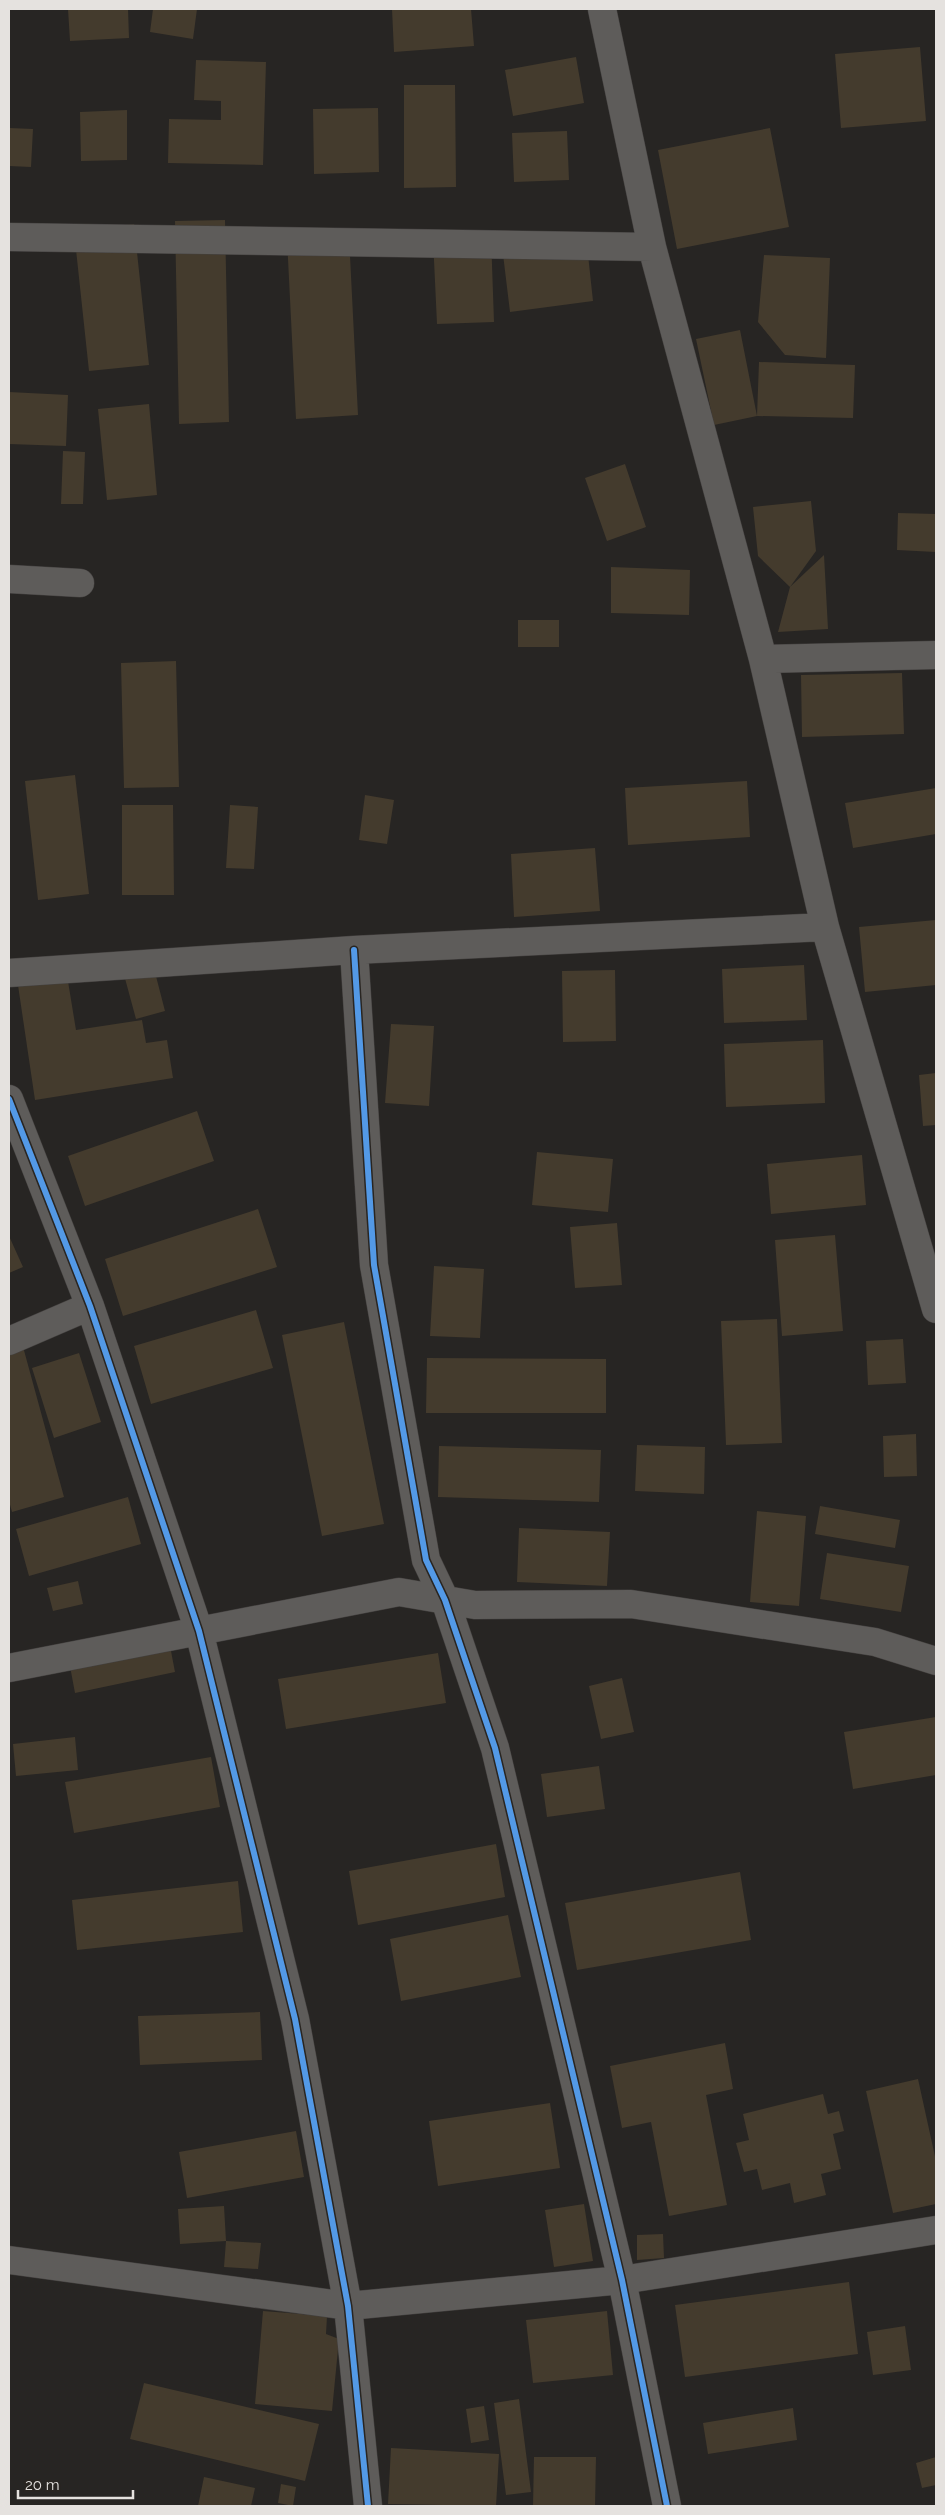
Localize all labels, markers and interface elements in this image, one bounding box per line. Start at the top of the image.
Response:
scale bar [18,2468,132,2500]
text: 20 m [25,2476,60,2494]

